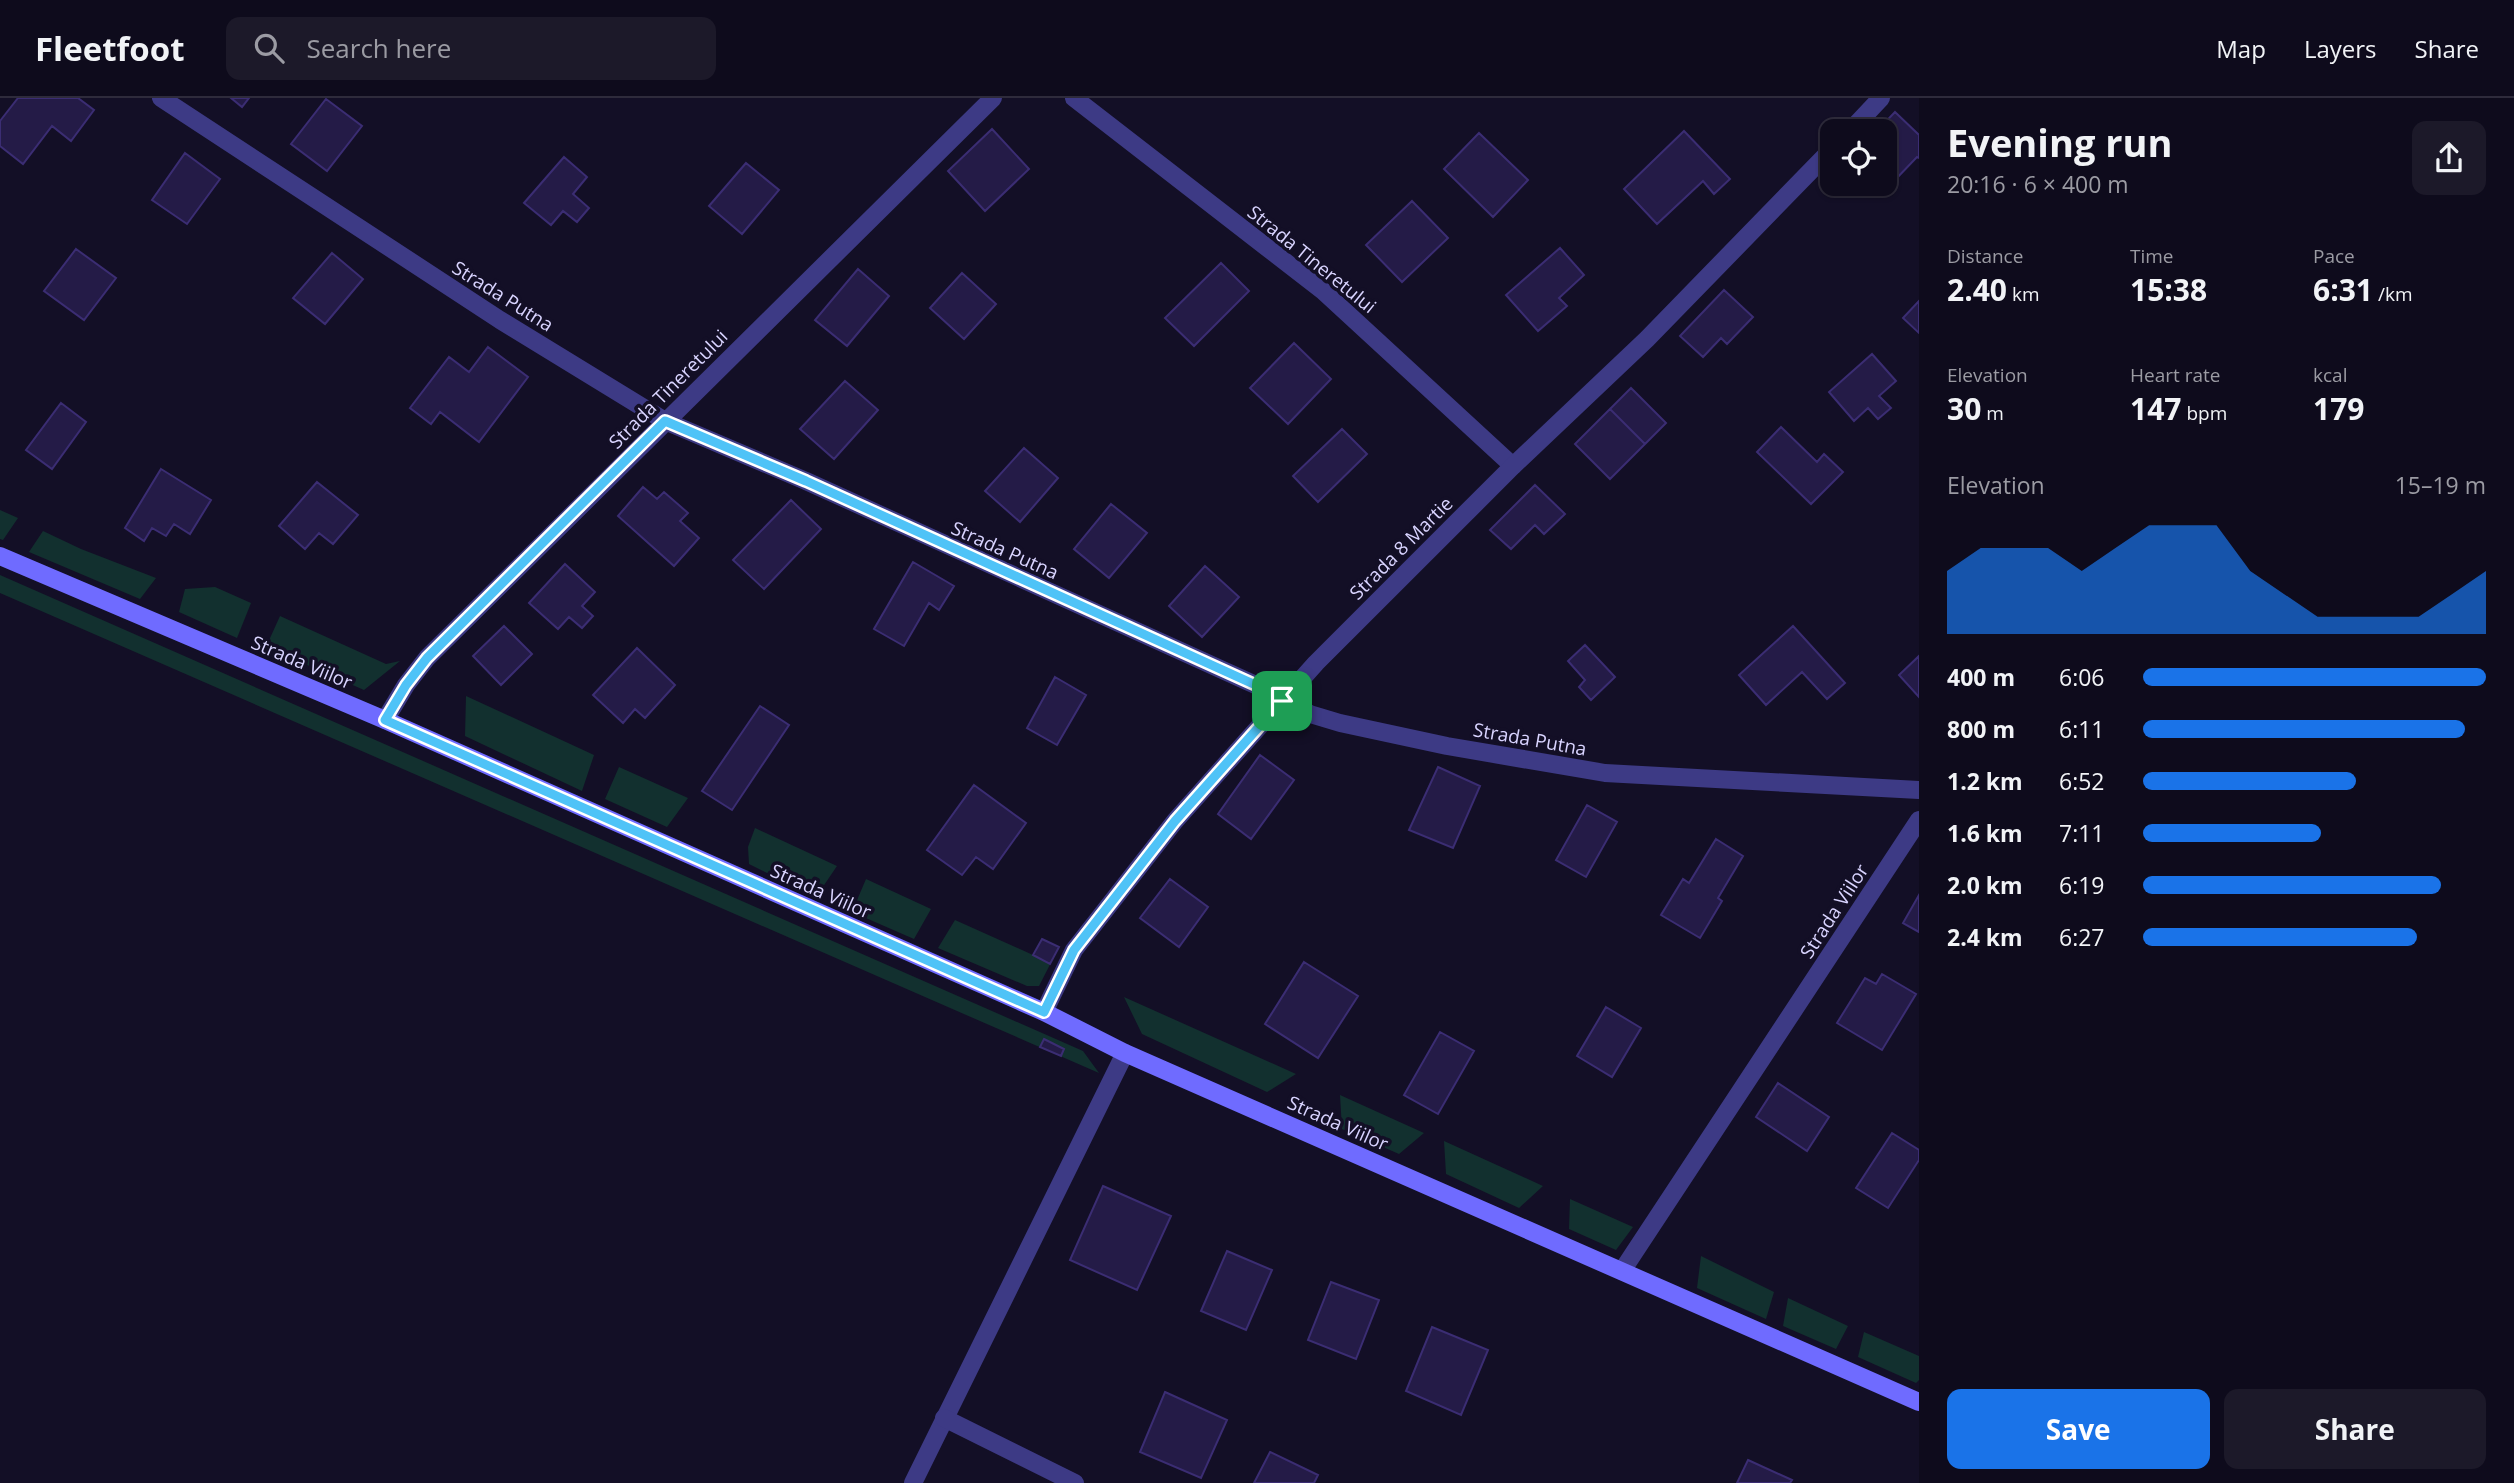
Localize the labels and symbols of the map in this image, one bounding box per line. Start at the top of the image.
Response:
street label: Strada Tineretului [1242,199,1382,319]
street label: Strada Putna [447,255,559,337]
street label: Strada Tineretului [603,324,733,454]
street label: Strada 8 Martie [1344,491,1458,605]
street label: Strada Putna [947,515,1063,585]
street label: Strada Viilor [247,629,357,695]
pin [1252,671,1312,731]
street label: Strada Putna [1471,716,1589,762]
street label: Strada Viilor [767,857,876,925]
street label: Strada Viilor [1794,859,1874,963]
street label: Strada Viilor [1284,1089,1393,1157]

